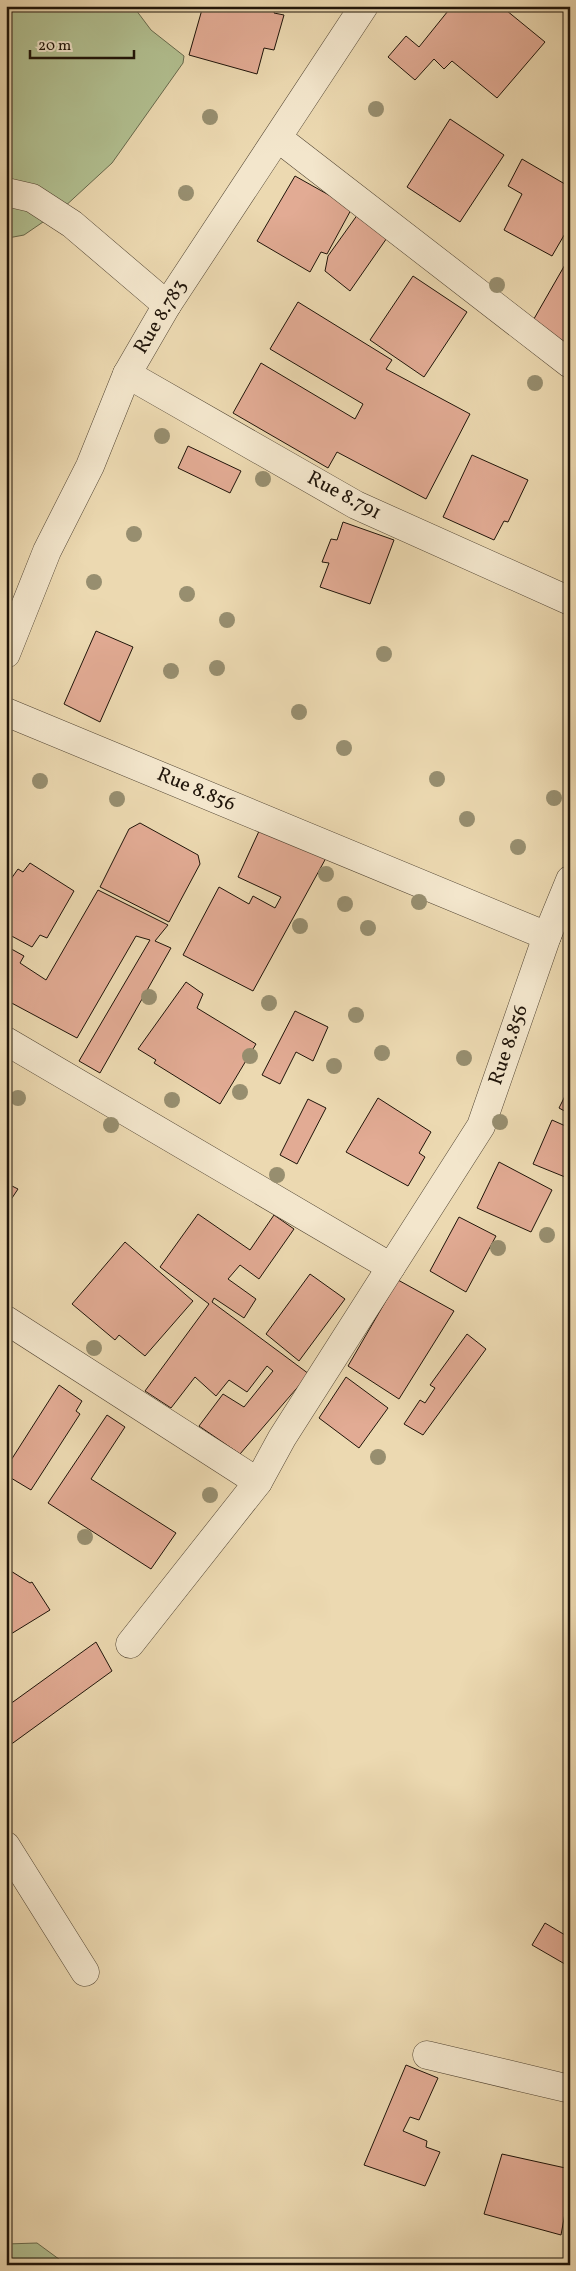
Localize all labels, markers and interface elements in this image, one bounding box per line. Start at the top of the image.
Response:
scale bar [30,28,134,60]
text: 20 m [38,36,71,57]
street label: Rue 8.783 [128,274,194,360]
street label: Rue 8.791 [302,465,386,527]
street label: Rue 8.856 [152,761,240,819]
street label: Rue 8.856 [482,1001,536,1089]

